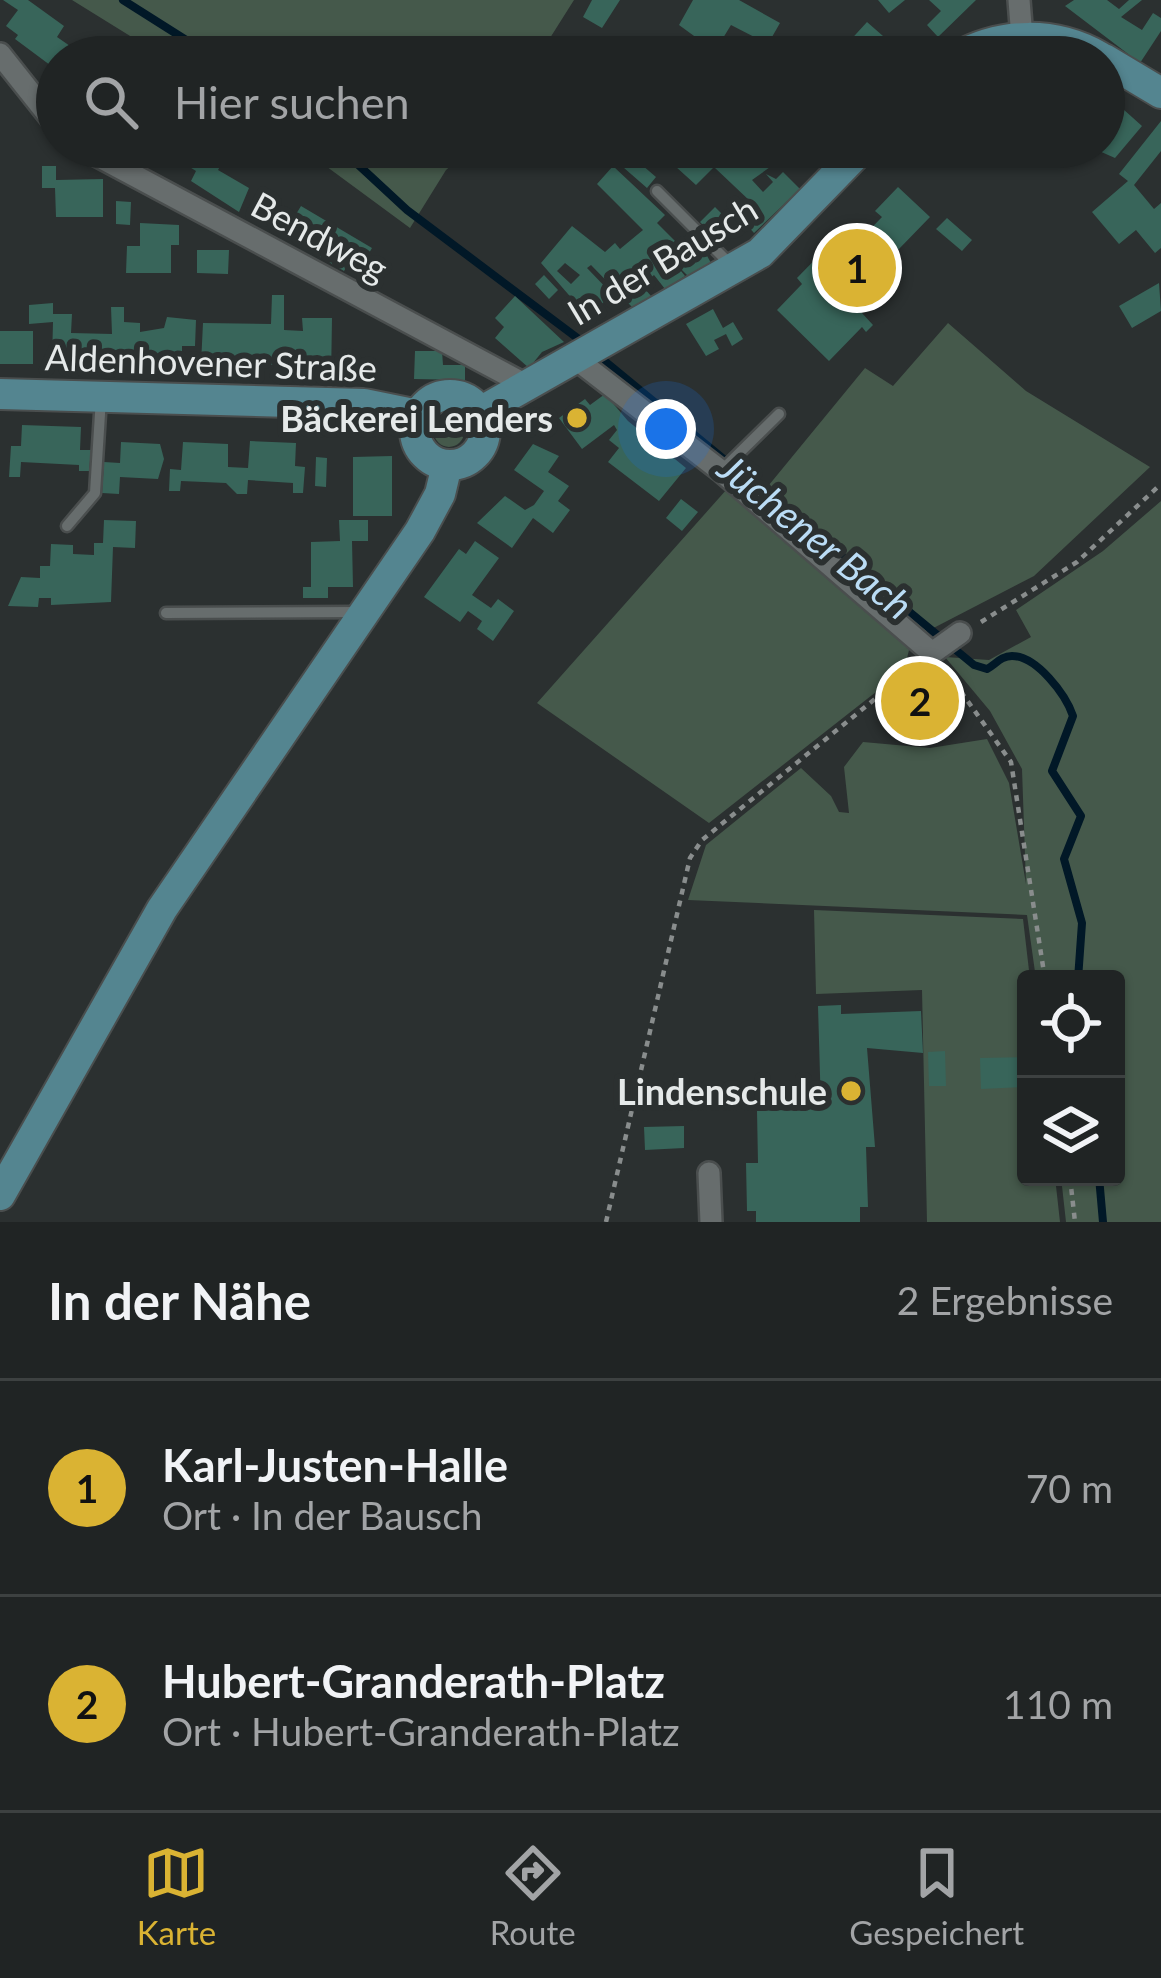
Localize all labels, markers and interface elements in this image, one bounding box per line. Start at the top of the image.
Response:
search box [36,36,1125,168]
icon: search [78,69,144,135]
text: Hier suchen [174,75,410,129]
street label: Bendweg [244,182,396,290]
street label: In der Bausch [559,186,765,334]
pin: 1 [818,223,896,313]
street label: Aldenhovener Straße [44,334,378,390]
place label: Bäckerei Lenders [280,396,553,440]
your location [636,399,696,459]
marker: Bäckerei Lenders [564,405,590,431]
water label: Jüchener Bach [709,443,922,628]
pin: 2 [881,656,959,746]
map controls [1017,970,1125,1186]
button: locate [1017,970,1125,1078]
place label: Lindenschule [617,1069,827,1113]
marker: Lindenschule [838,1078,864,1104]
button: layers [1017,1078,1125,1186]
text: In der Nähe [48,1270,311,1331]
text: 2 Ergebnisse [897,1277,1113,1323]
text: Karl-Justen-Halle [162,1438,508,1492]
text: 1 [76,1465,98,1511]
text: 70 m [1026,1465,1113,1511]
text: Ort · In der Bausch [162,1492,483,1538]
text: Hubert-Granderath-Platz [162,1654,665,1708]
text: 2 [76,1681,98,1727]
text: 110 m [1003,1681,1113,1727]
text: Ort · Hubert-Granderath-Platz [162,1708,680,1754]
tab: Karte [137,1840,216,1952]
tab: Route [490,1840,576,1952]
tab: Gespeichert [849,1840,1024,1952]

